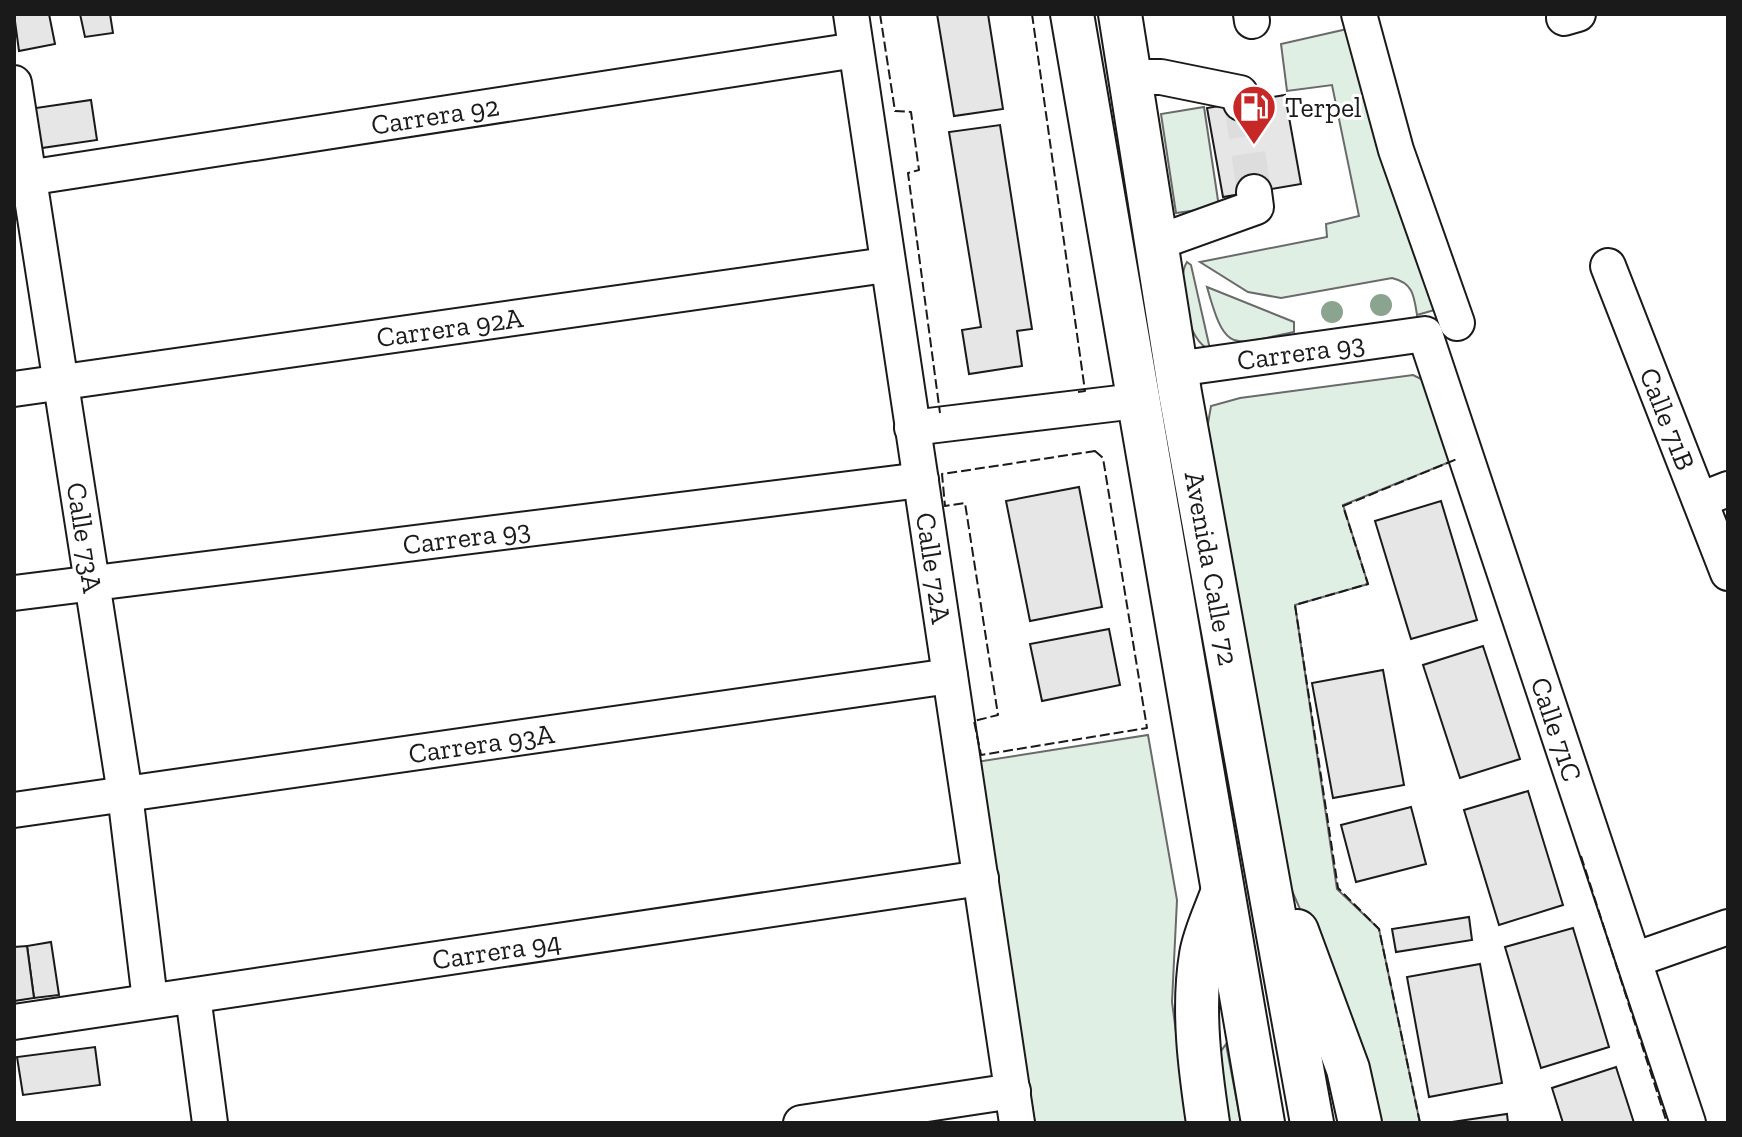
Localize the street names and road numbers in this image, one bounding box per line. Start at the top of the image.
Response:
street label: Carrera 92 [369,89,501,142]
street label: Carrera 92A [374,301,526,354]
street label: Carrera 93 [1235,327,1367,377]
street label: Calle 71B [1632,363,1702,475]
street label: Avenida Calle 72 [1177,469,1245,668]
street label: Calle 73A [60,480,109,596]
street label: Calle 72A [909,510,958,626]
street label: Carrera 93 [401,513,532,561]
street label: Calle 71C [1524,673,1589,786]
street label: Carrera 93A [406,717,557,770]
street label: Carrera 94 [430,925,563,977]

